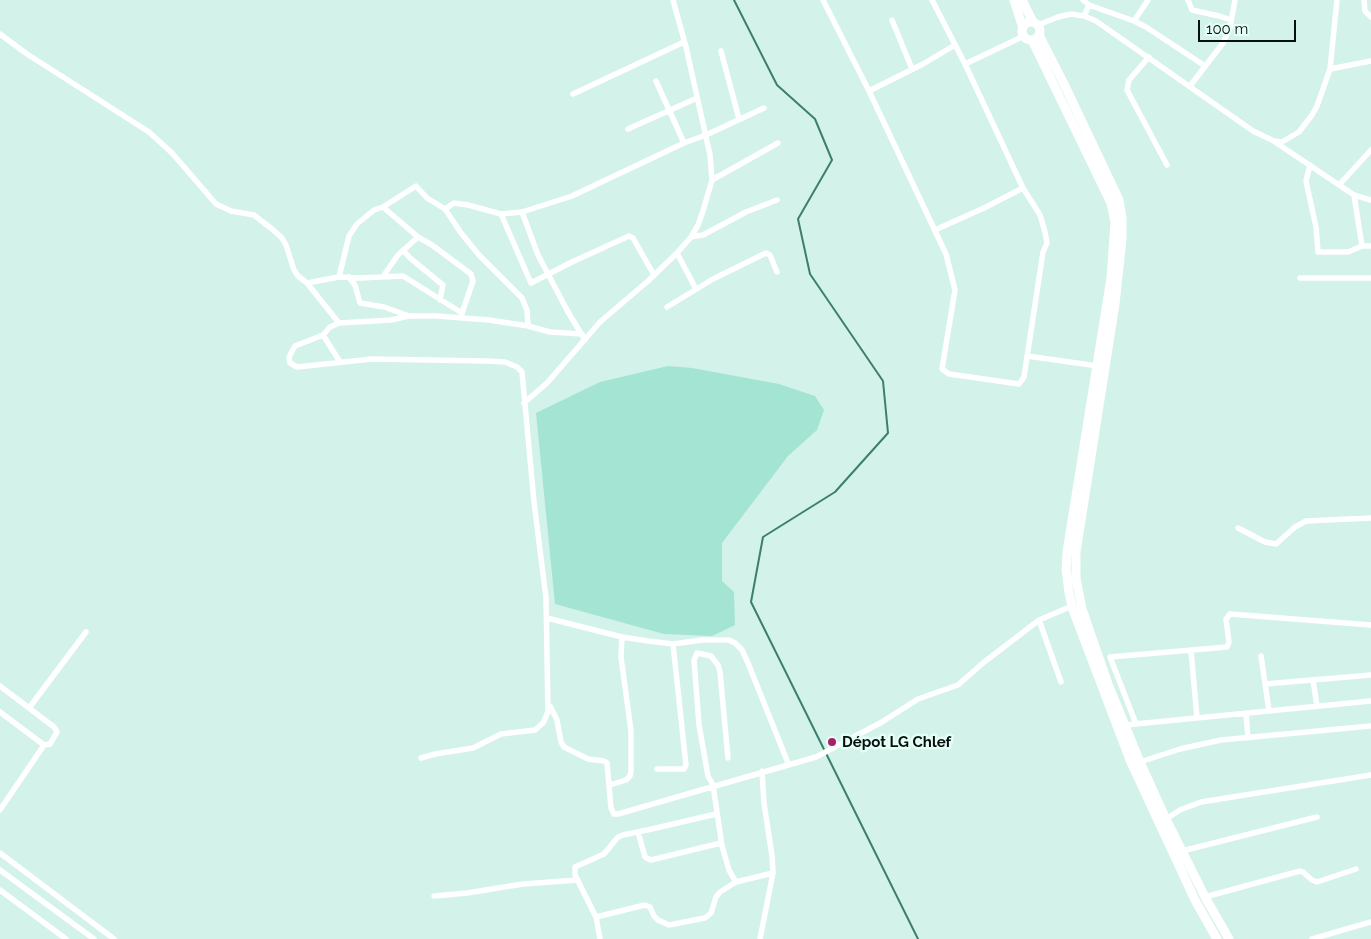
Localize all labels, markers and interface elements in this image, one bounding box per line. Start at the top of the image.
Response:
scale bar [1201,10,1298,42]
text: 100 m [1206,20,1248,38]
place label: Dépot LG Chlef [842,733,951,751]
marker: Dépot LG Chlef [826,736,838,748]

